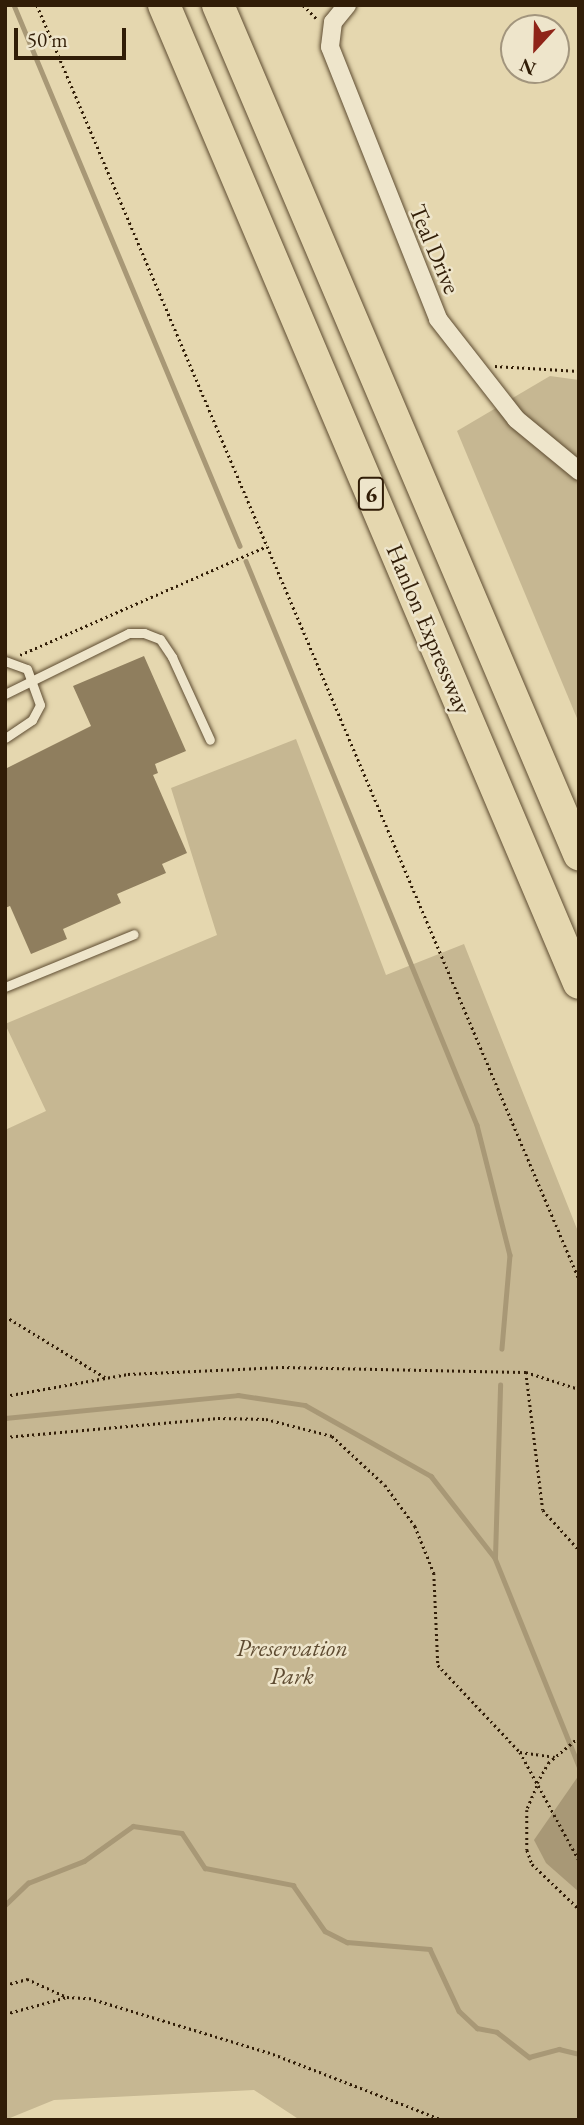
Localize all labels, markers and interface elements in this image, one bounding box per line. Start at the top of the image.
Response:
scale bar [18,14,130,58]
north arrow [500,14,570,84]
text: 50 m [27,26,68,53]
text: N [516,53,540,82]
street label: Teal Drive [403,200,467,298]
road number: 6 [357,474,385,514]
street label: Hanlon Expressway [380,540,478,718]
park label: Preservation Park [236,1634,348,1690]

